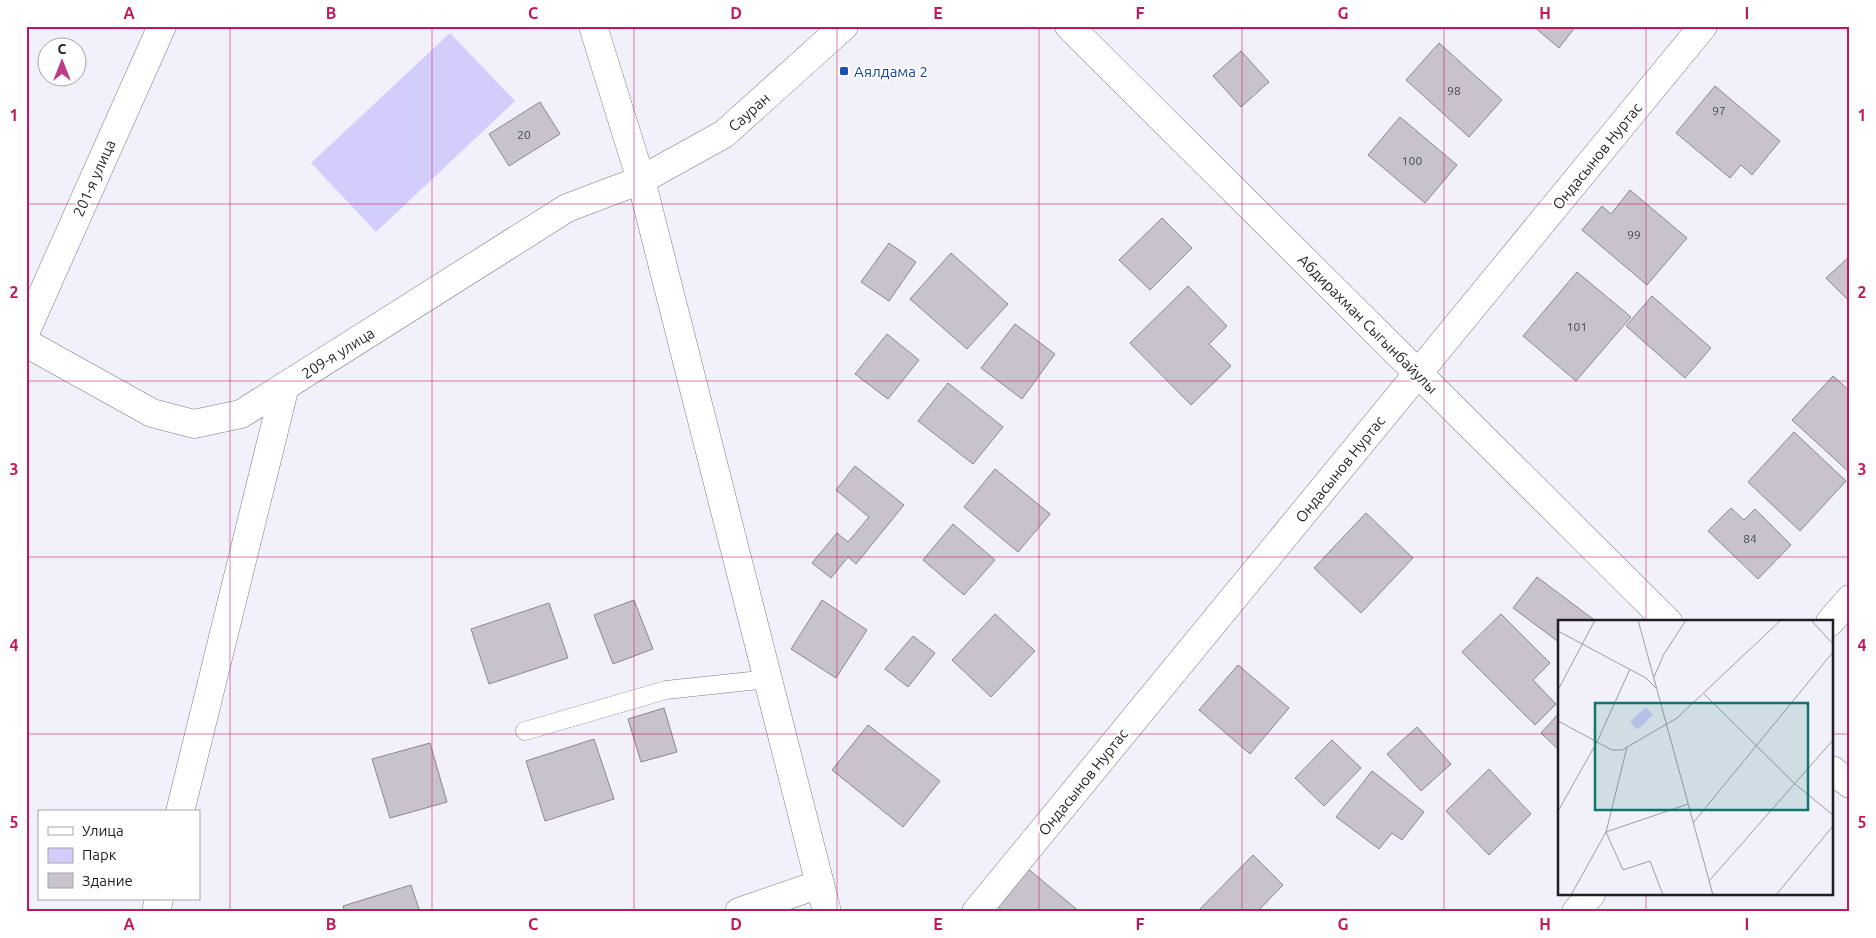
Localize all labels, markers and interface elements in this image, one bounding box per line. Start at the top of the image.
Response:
text: A [123,4,135,22]
text: B [326,4,336,22]
text: C [528,4,538,22]
text: D [730,4,742,22]
text: E [933,4,943,22]
text: F [1136,4,1145,22]
text: G [1337,4,1349,22]
text: H [1539,4,1551,22]
text: I [1745,4,1749,22]
north arrow [38,38,88,88]
text: С [58,41,67,57]
place label: Аялдама 2 [854,63,928,80]
marker: Аялдама 2 [838,65,850,77]
house number: 98 [1447,84,1461,97]
street label: Сауран [725,89,773,135]
street label: Ондасынов Нуртас [1549,99,1645,213]
house number: 97 [1712,104,1726,117]
text: 1 [9,106,19,124]
text: 1 [1857,106,1867,124]
house number: 20 [517,128,531,141]
street label: 201-я улица [69,137,119,219]
house number: 100 [1402,154,1422,167]
house number: 99 [1627,228,1641,241]
street label: Абдирахман Сыгынбайулы [1295,251,1441,397]
text: 2 [9,283,19,301]
text: 2 [1857,283,1867,301]
house number: 101 [1567,320,1587,333]
street label: 209-я улица [299,324,377,382]
street label: Ондасынов Нуртас [1292,412,1388,526]
text: 3 [9,460,19,478]
text: 3 [1857,460,1867,478]
house number: 84 [1743,532,1757,545]
inset map [1558,620,1834,896]
text: 4 [9,636,19,654]
text: 4 [1857,636,1867,654]
street label: Ондасынов Нуртас [1035,725,1131,839]
legend [38,810,200,900]
text: 5 [9,813,19,831]
text: 5 [1857,813,1867,831]
text: Улица [82,822,124,839]
text: Парк [82,846,117,863]
text: Здание [82,872,133,889]
text: A [123,915,135,933]
text: B [326,915,336,933]
text: C [528,915,538,933]
text: D [730,915,742,933]
text: E [933,915,943,933]
text: F [1136,915,1145,933]
text: G [1337,915,1349,933]
text: H [1539,915,1551,933]
text: I [1745,915,1749,933]

